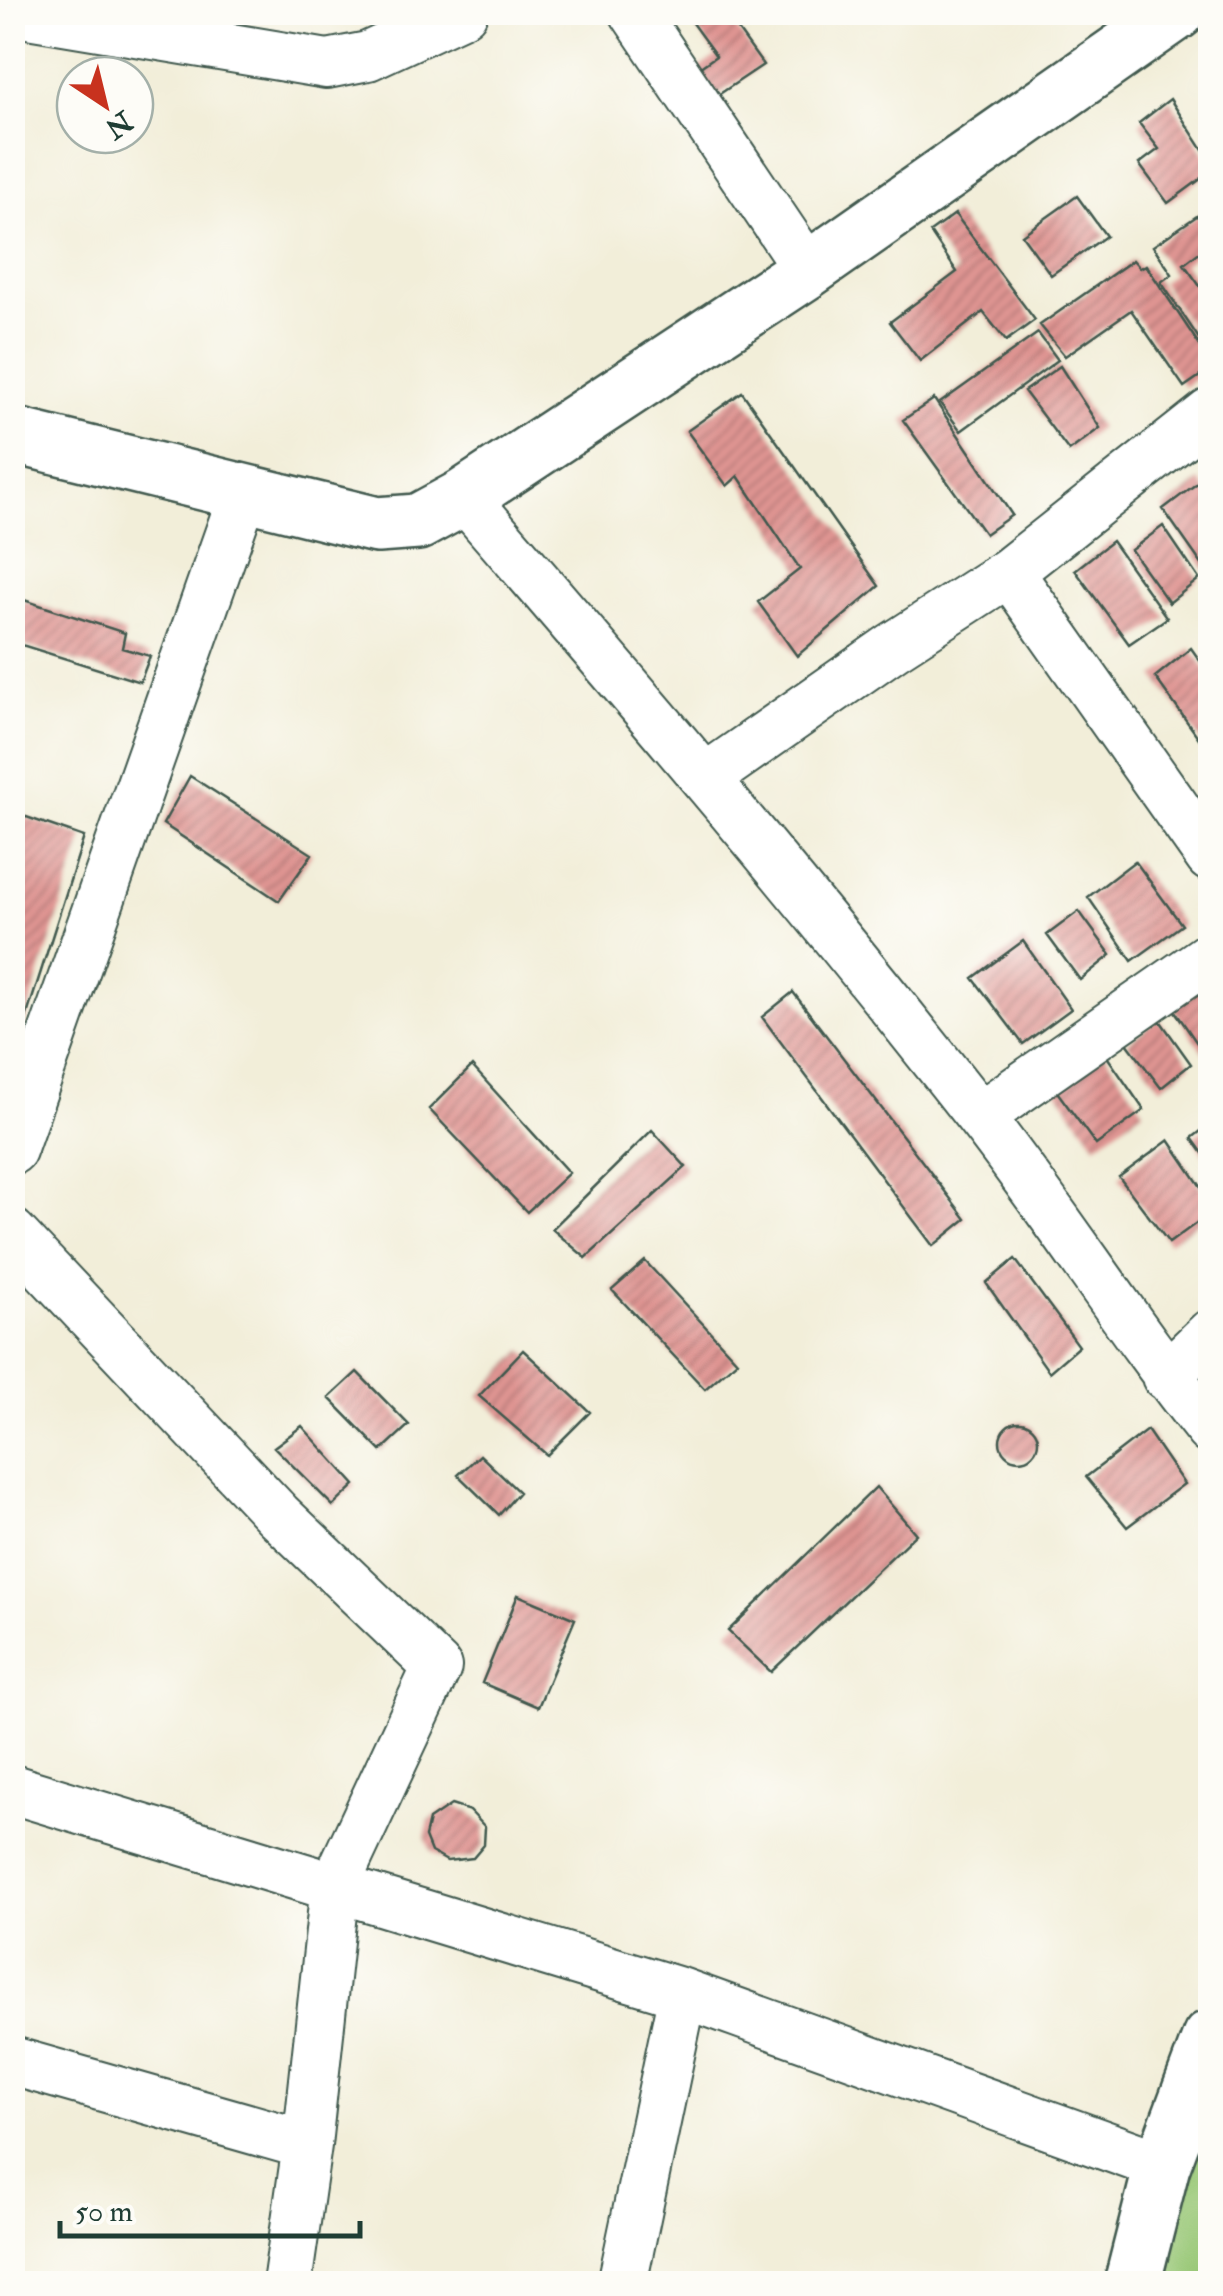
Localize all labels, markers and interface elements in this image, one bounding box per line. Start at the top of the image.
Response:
north arrow [55,55,155,155]
text: N [97,102,140,146]
scale bar [60,2176,360,2238]
text: 50 m [75,2193,133,2230]

